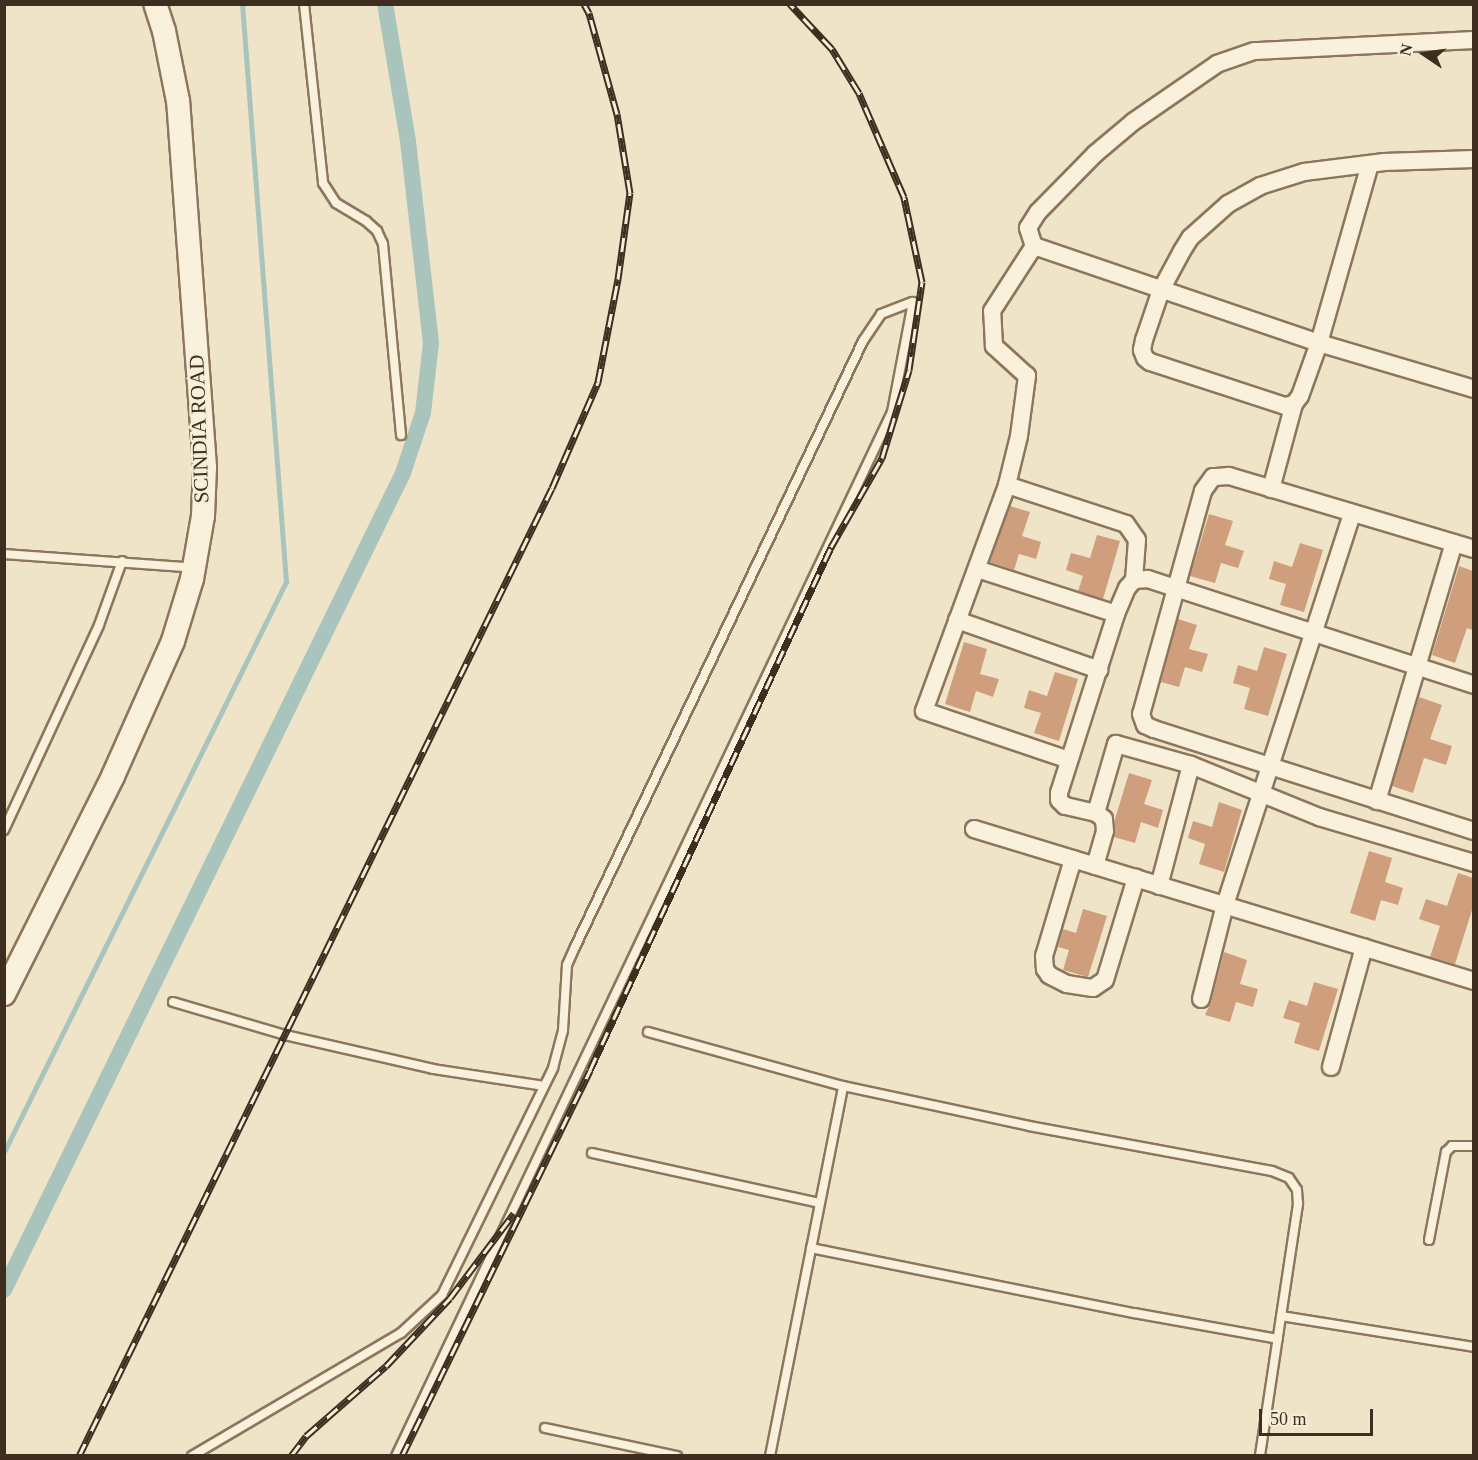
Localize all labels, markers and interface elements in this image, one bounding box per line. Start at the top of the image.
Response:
north arrow [1394,24,1454,84]
text: N [1396,42,1416,57]
street label: SCINDIA ROAD [184,354,214,504]
scale bar [1262,1397,1376,1435]
text: 50 m [1270,1409,1307,1429]

